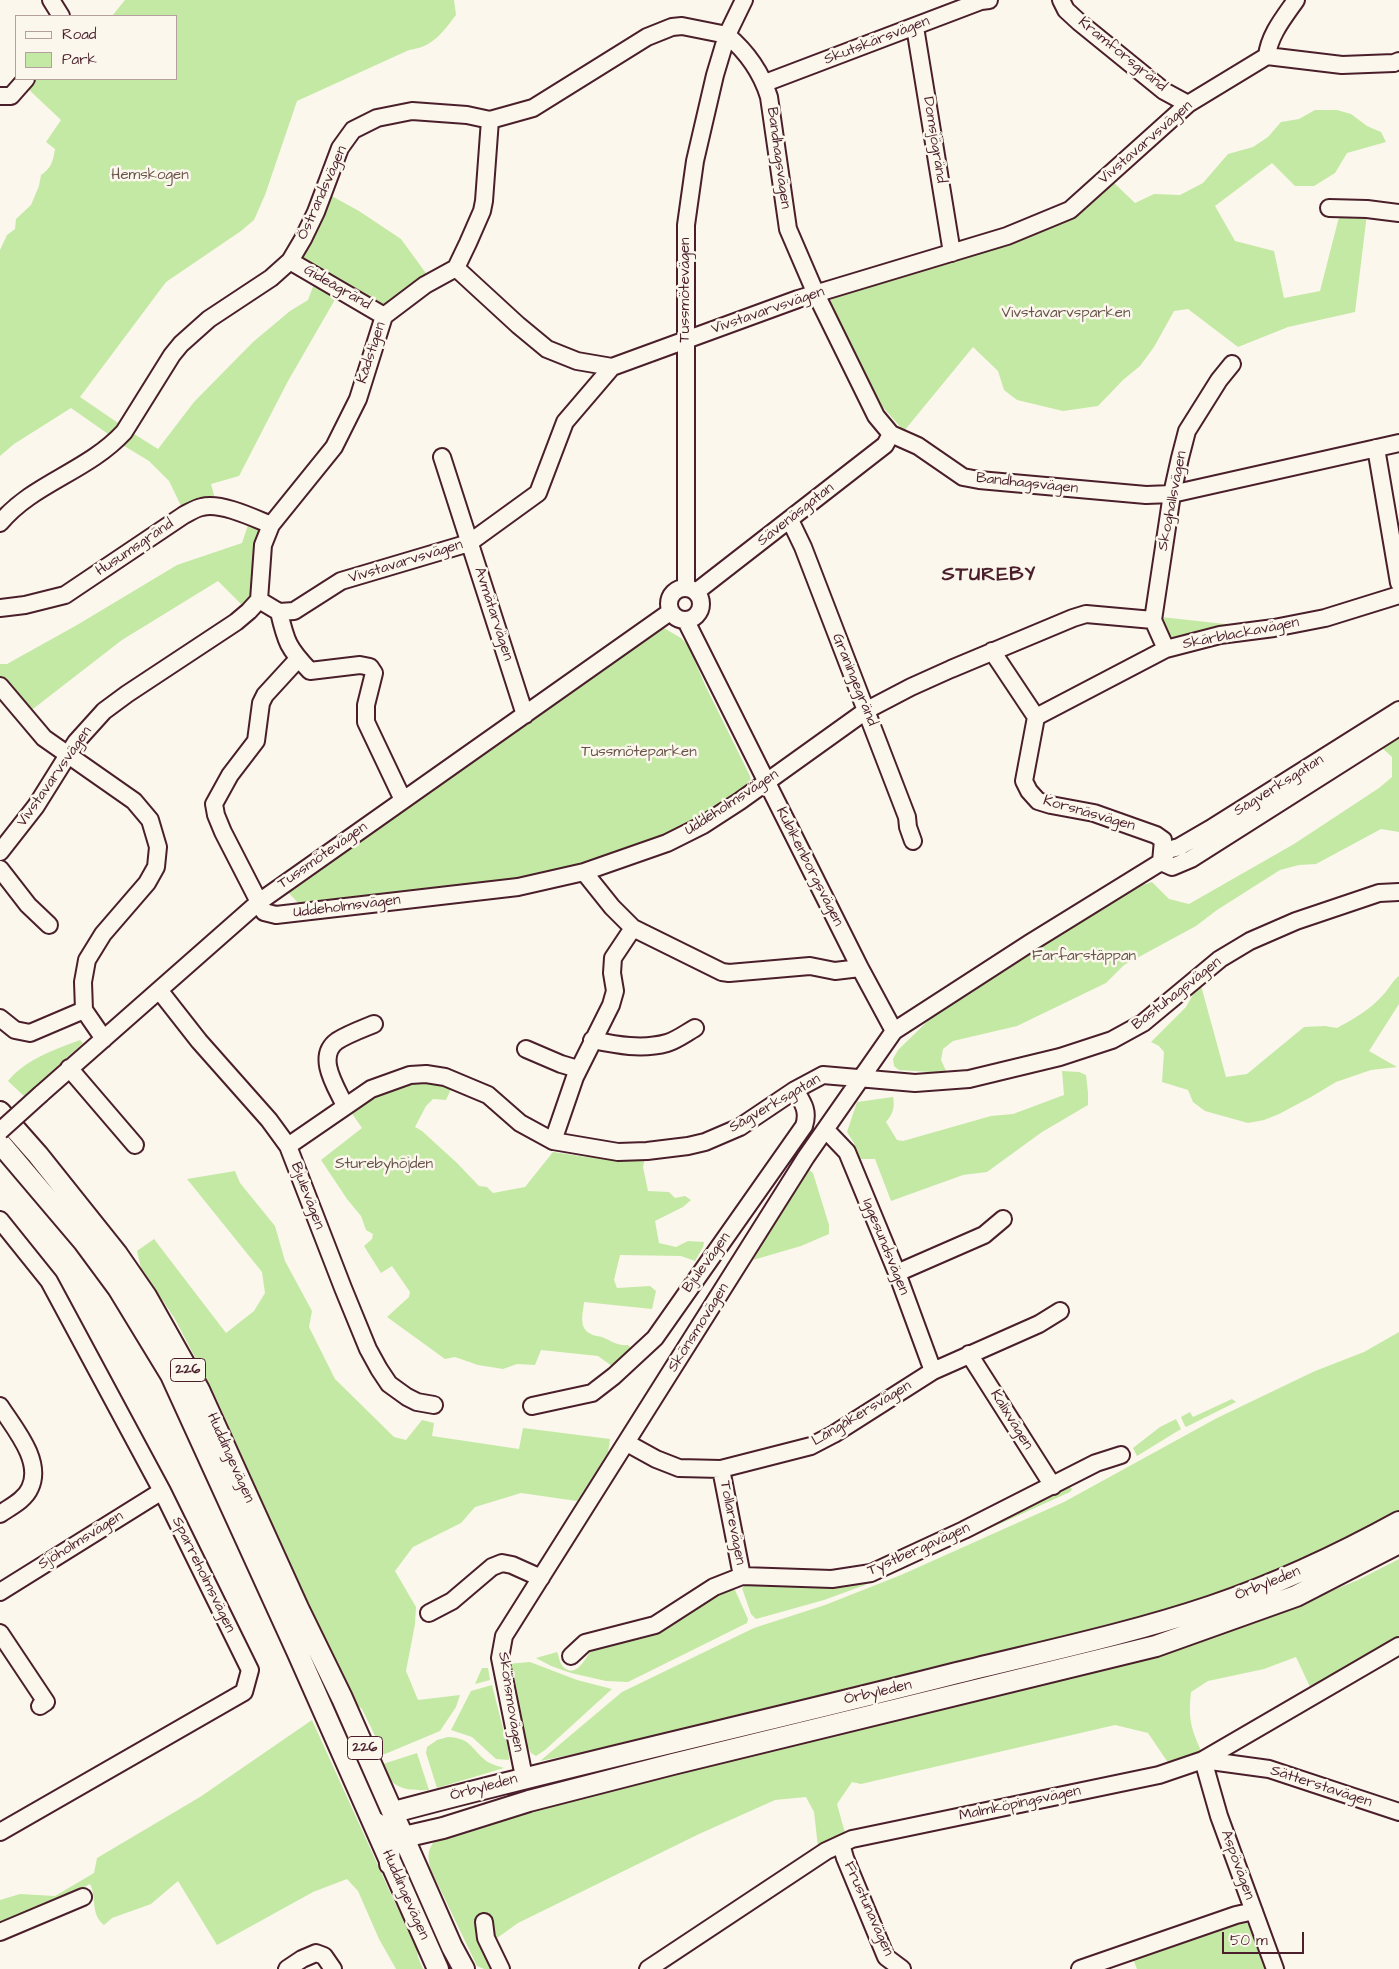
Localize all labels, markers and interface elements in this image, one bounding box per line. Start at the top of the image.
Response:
street label: Skutskärsvägen [822,13,932,69]
street label: Kramforsgränd [1074,14,1170,96]
legend [15,15,178,80]
text: Road [62,24,96,45]
text: Park [62,49,97,70]
street label: Domsjögränd [918,95,950,185]
street label: Vivstavarvsvägen [1095,97,1197,189]
street label: Bandhagsvägen [762,106,794,210]
street label: Östrandsvägen [294,143,352,243]
park label: Hemskogen [111,167,189,185]
street label: Tussmötevägen [677,237,695,343]
street label: Gideågränd [300,261,374,315]
street label: Vivstavarvsvägen [709,283,827,339]
park label: Vivstavarvsparken [1002,305,1130,323]
street label: Kådstigen [354,320,390,386]
street label: Skoghallsvägen [1155,450,1191,552]
street label: Bandhagsvägen [975,470,1079,498]
street label: Sävenäsgatan [754,479,838,551]
street label: Husumsgränd [93,515,177,581]
street label: Vivstavarvsvägen [347,536,465,588]
district label: STUREBY [941,564,1037,588]
street label: Avmätarvägen [469,565,517,663]
street label: Skärblackavägen [1181,614,1301,654]
street label: Graningegränd [827,631,881,729]
street label: Vivstavarvsvägen [14,723,96,831]
park label: Tussmöteparken [581,744,697,762]
street label: Sågverksgatan [1231,751,1327,821]
street label: Uddeholmsvägen [682,766,782,840]
street label: Korsnäsvägen [1041,792,1137,836]
street label: Kubikenborgsvägen [771,804,847,930]
street label: Tussmötevägen [275,818,371,894]
street label: Uddeholmsvägen [292,891,402,923]
park label: Farfarstäppan [1032,948,1136,966]
street label: Bastuhagsvägen [1129,953,1225,1035]
street label: Sågverksgatan [726,1071,824,1137]
park label: Sturebyhöjden [335,1156,433,1174]
street label: Bjulevägen [286,1160,328,1232]
street label: Iggesundsvägen [857,1196,913,1298]
street label: Bjulevägen [679,1229,735,1297]
street label: Skönsmovägen [665,1280,733,1376]
road number: 226 [170,1358,206,1382]
street label: Långåkersvägen [809,1377,915,1451]
street label: Kalixvägen [986,1387,1036,1453]
street label: Huddingevägen [202,1410,258,1506]
street label: Tollarevägen [715,1479,749,1567]
street label: Sjöholmsvägen [35,1508,127,1574]
street label: Sparreholmsvägen [167,1514,239,1636]
street label: Tystbergavägen [865,1519,973,1581]
street label: Örbyleden [1233,1563,1303,1605]
street label: Skönsmovägen [493,1651,527,1753]
street label: Örbyleden [842,1676,914,1710]
road number: 226 [348,1736,382,1760]
street label: Sätterstavägen [1268,1762,1374,1812]
street label: Örbyleden [448,1770,520,1806]
street label: Malmköpingsvägen [958,1782,1082,1826]
street label: Aspövägen [1216,1828,1258,1902]
street label: Huddingevägen [377,1847,433,1943]
street label: Frustunavägen [839,1859,897,1959]
scale bar [1224,1922,1306,1954]
text: 50 m [1230,1930,1268,1951]

